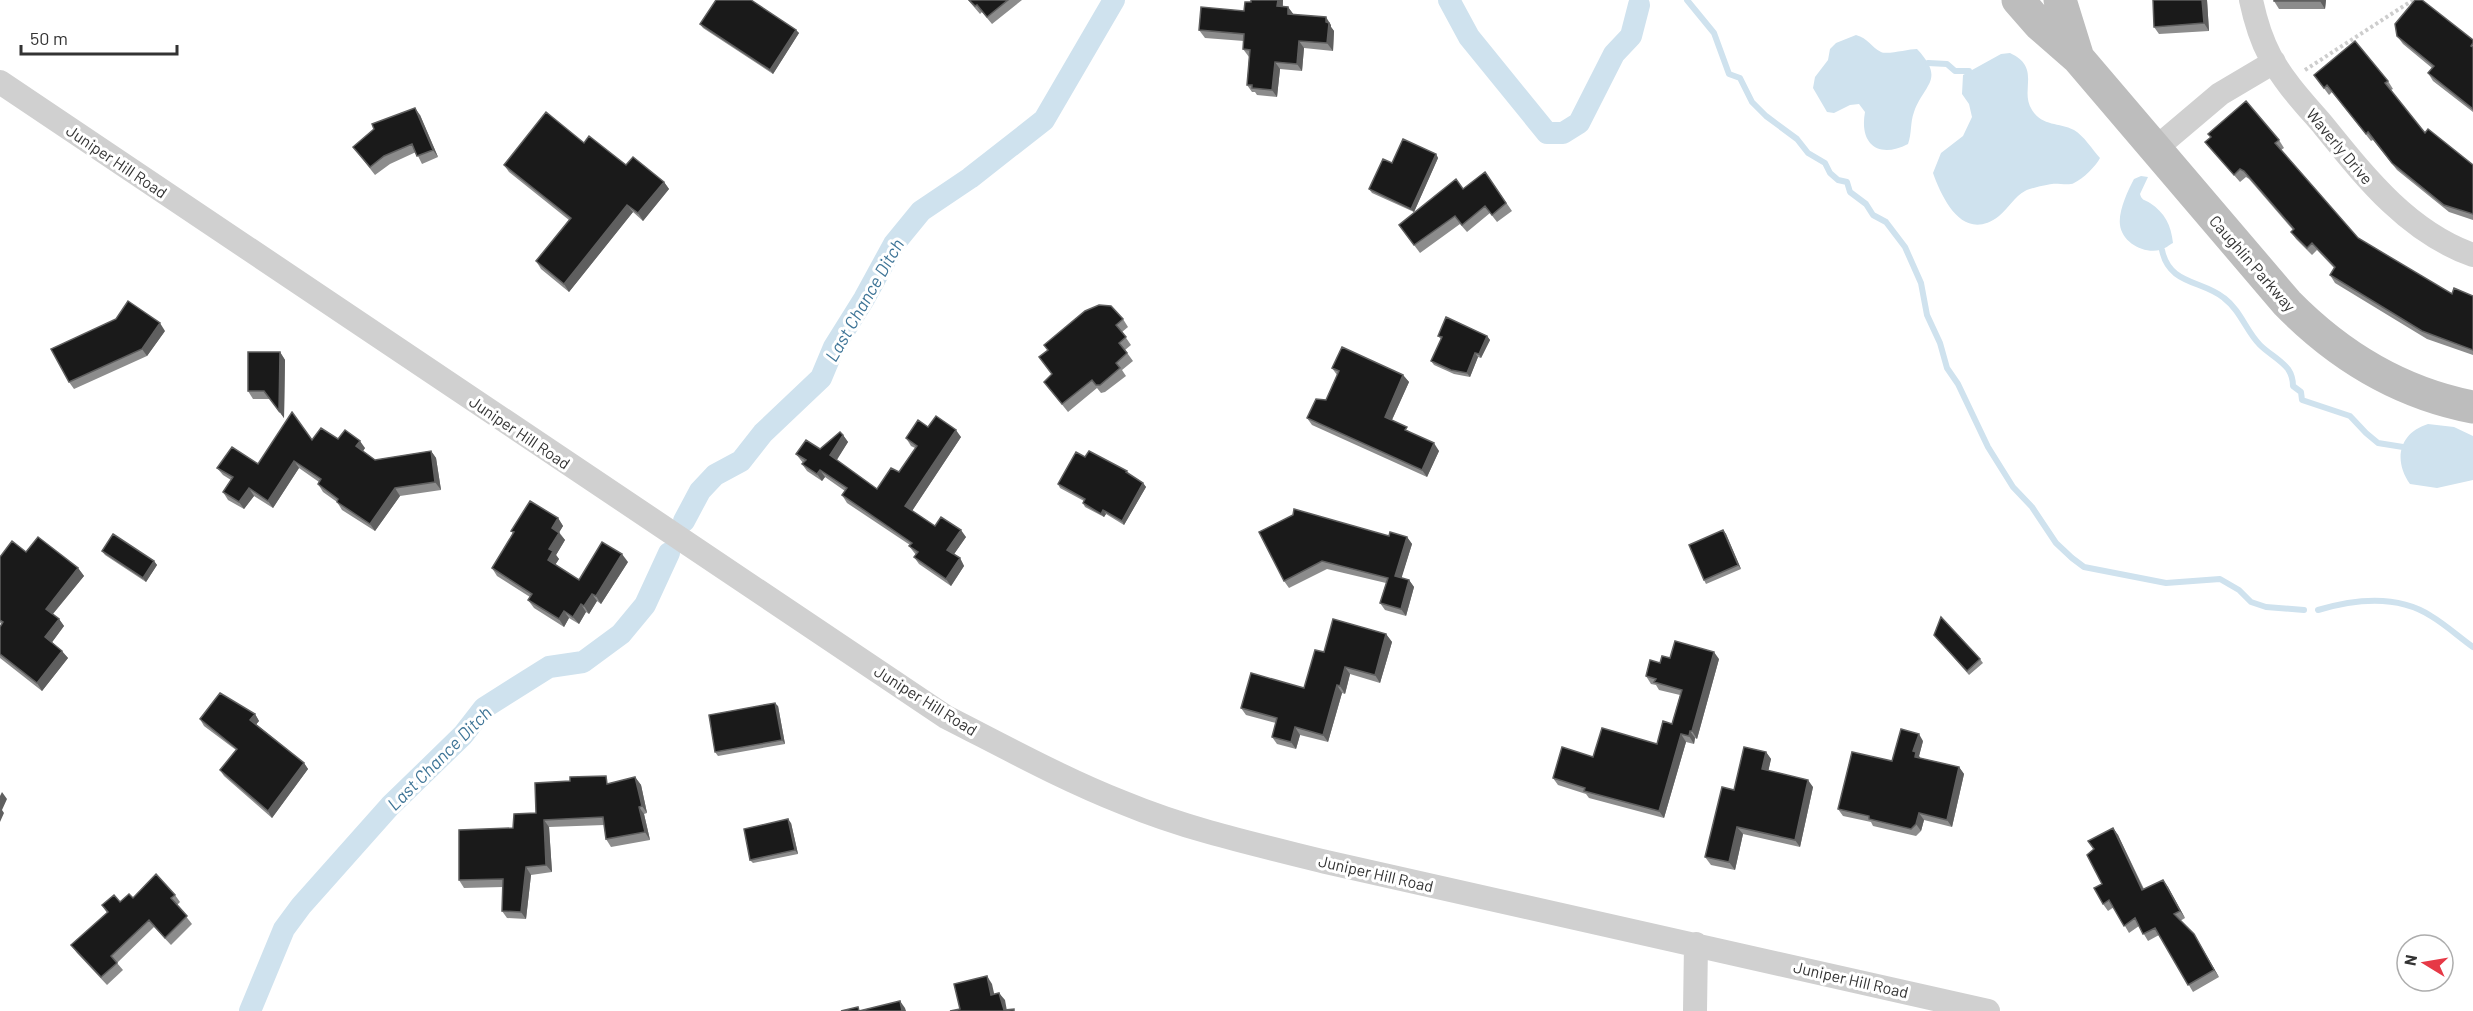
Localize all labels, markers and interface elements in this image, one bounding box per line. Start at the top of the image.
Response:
scale bar [21,18,177,56]
text: 50 m [30,27,68,49]
street label: Waverly Drive [2303,104,2377,188]
street label: Juniper Hill Road [63,120,171,202]
street label: Caughlin Parkway [2206,211,2300,315]
water label: Last Chance Ditch [820,235,908,365]
street label: Juniper Hill Road [466,391,574,473]
street label: Juniper Hill Road [871,661,981,739]
water label: Last Chance Ditch [382,701,496,815]
street label: Juniper Hill Road [1317,851,1435,895]
north arrow [2395,933,2455,993]
text: N [2399,953,2420,967]
street label: Juniper Hill Road [1792,957,1910,1001]

